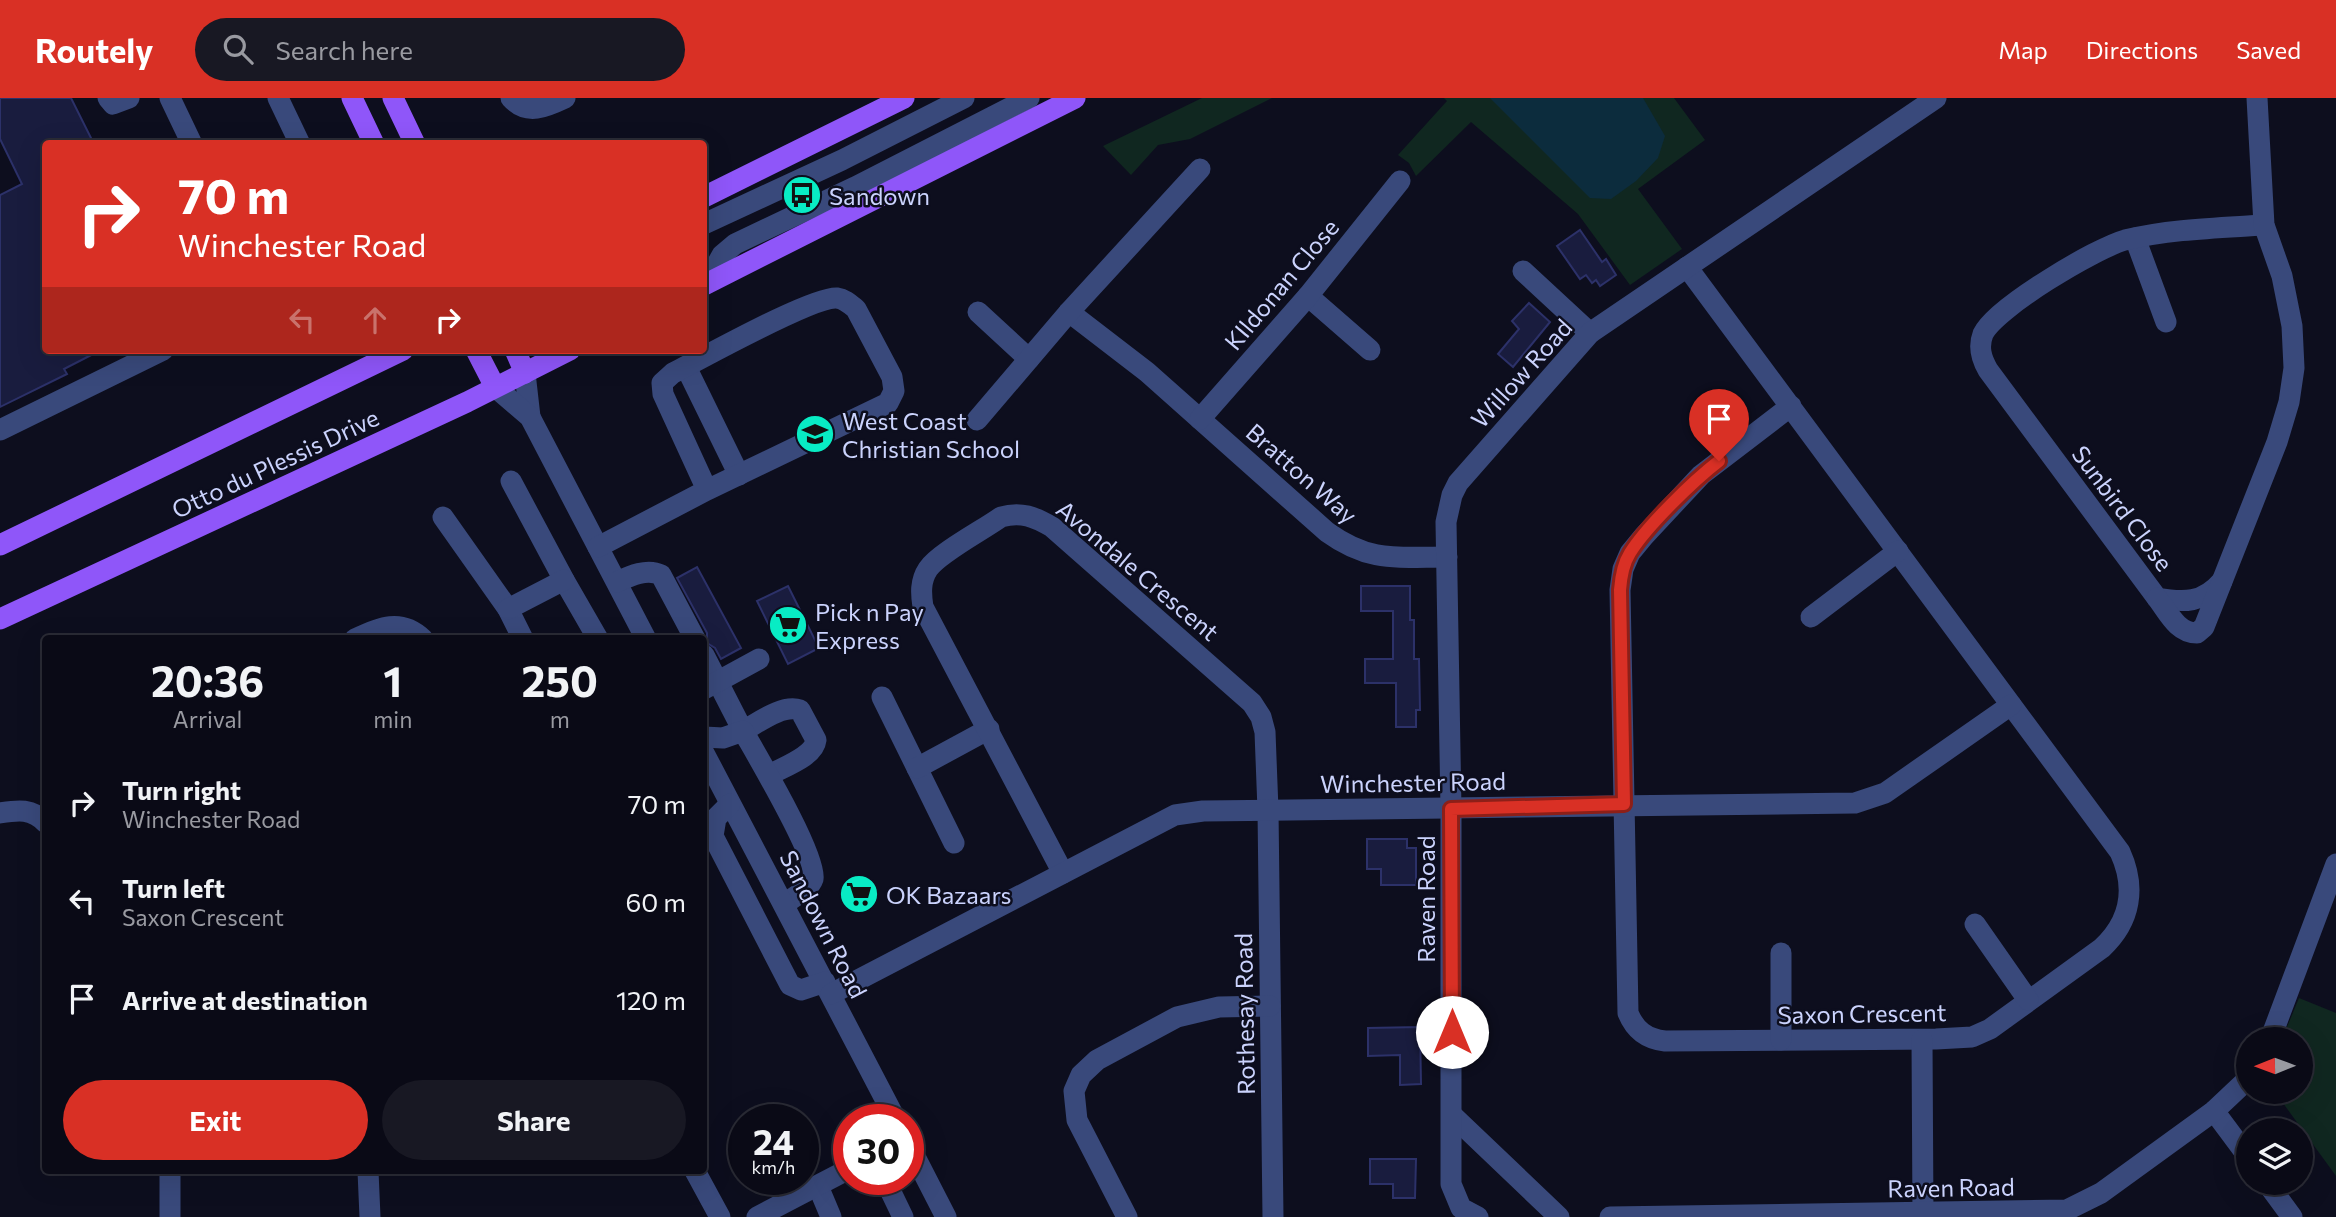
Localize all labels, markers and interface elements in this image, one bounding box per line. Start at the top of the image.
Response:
search box [195,18,685,81]
text: Routely [35,29,153,70]
icon: search [219,30,257,68]
text: Search here [275,34,413,65]
text: Map [1998,35,2048,64]
text: Directions [2086,35,2198,64]
text: Saved [2236,35,2301,64]
text: 70 m [178,164,289,224]
icon: right [63,168,154,259]
bus stop icon: Sandown [781,174,823,216]
place label: Sandown [829,181,930,210]
street label: KIldonan Close [1218,213,1344,355]
text: Winchester Road [178,224,426,264]
icon: left [283,301,321,339]
icon: ahead [356,301,394,339]
icon: right [429,301,467,339]
street label: Willow Road [1465,313,1577,433]
pin [1689,389,1749,461]
icon: arrive [1700,400,1738,438]
street label: Otto du Plessis Drive [167,402,383,524]
place label: West Coast Christian School [842,406,1020,463]
school or university icon: West Coast Christian School [794,413,836,455]
street label: Bratton Way [1241,417,1363,529]
street label: Sunbird Close [2066,440,2180,576]
street label: Avondale Crescent [1051,494,1225,646]
place label: Pick n Pay Express [815,597,924,654]
supermarket icon: Pick n Pay Express [767,604,809,646]
text: 20:36 [151,654,264,706]
text: 1 [383,654,402,706]
text: 250 [522,654,598,706]
text: Arrival [173,705,242,733]
text: min [373,705,412,733]
text: m [550,705,570,733]
street label: Winchester Road [1320,766,1506,798]
text: Turn right [122,774,241,805]
icon: right [63,784,101,822]
text: 70 m [628,788,686,819]
text: Winchester Road [122,805,300,833]
street label: Raven Road [1411,835,1440,963]
street label: Sandown Road [774,845,874,1003]
text: Turn left [122,872,225,903]
supermarket icon: OK Bazaars [838,873,880,915]
place label: OK Bazaars [886,880,1011,909]
icon: left [63,882,101,920]
text: 60 m [626,886,686,917]
text: Saxon Crescent [122,903,284,931]
street label: Rothesay Road [1228,933,1260,1095]
icon: arrive [63,980,101,1018]
text: Arrive at destination [122,984,368,1015]
text: 120 m [616,984,686,1015]
position arrow [1415,995,1489,1069]
street label: Saxon Crescent [1777,997,1947,1029]
north arrow [2236,1027,2314,1104]
map controls [2236,1027,2313,1195]
button: Exit [63,1080,368,1160]
button: Share [382,1080,686,1160]
speed limit sign: 30 [833,1104,924,1195]
button: layers [2236,1118,2313,1195]
text: 24 [753,1119,794,1162]
text: km/h [752,1156,795,1178]
street label: Raven Road [1887,1171,2015,1203]

